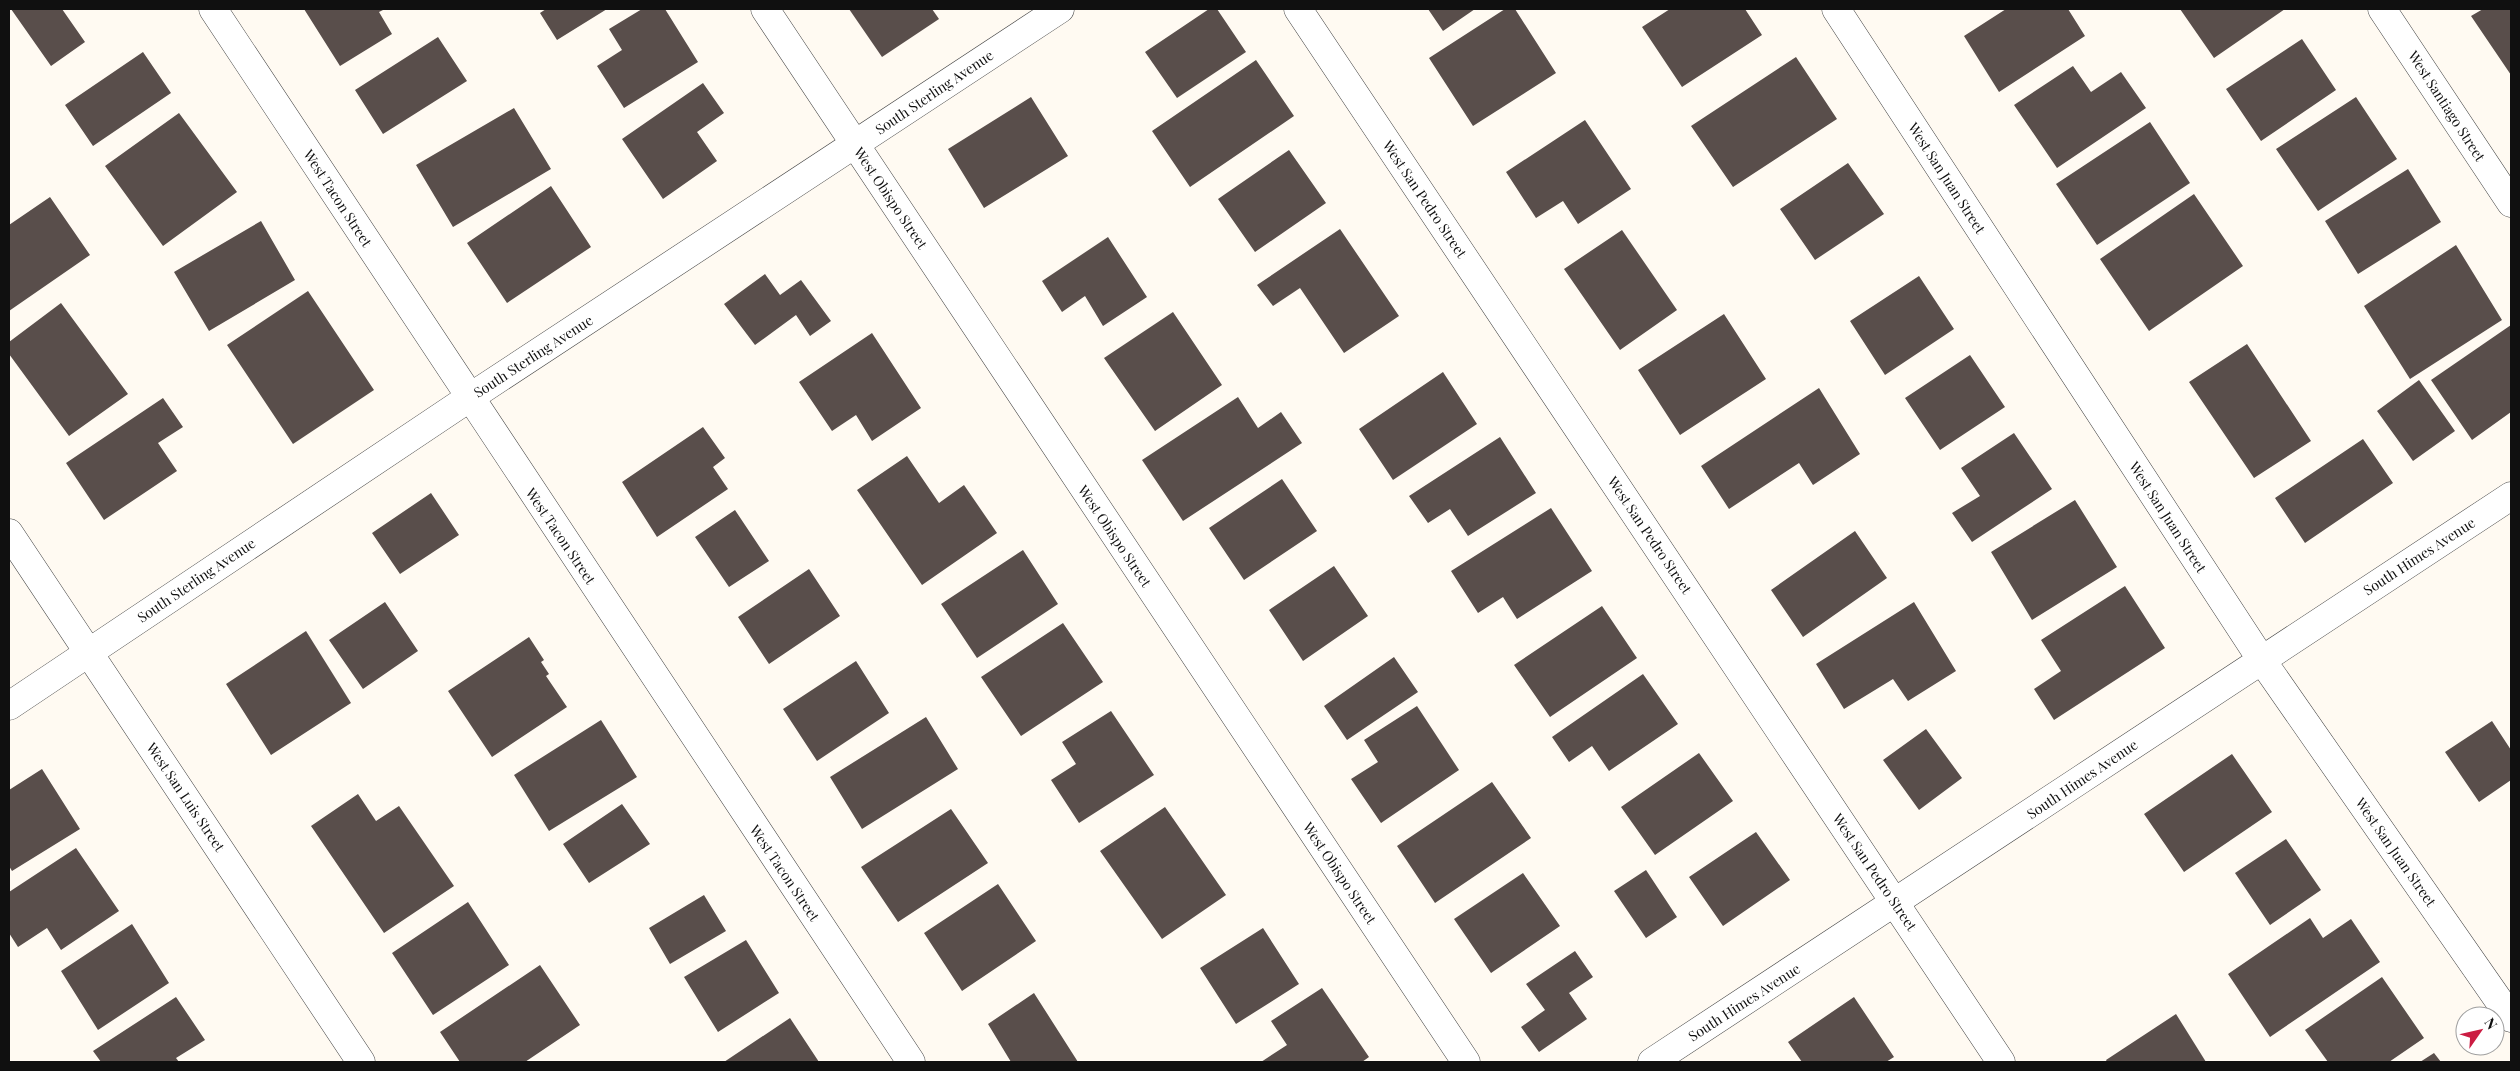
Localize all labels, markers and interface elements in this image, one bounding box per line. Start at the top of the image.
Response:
street label: South Sterling Avenue [871,45,997,139]
street label: West Santiago Street [2404,46,2490,166]
street label: West San Juan Street [1903,118,1991,238]
street label: West San Pedro Street [1378,136,1472,262]
street label: West Obispo Street [849,143,933,253]
street label: West Tacon Street [299,145,377,251]
street label: South Sterling Avenue [470,310,596,402]
street label: West San Juan Street [2124,457,2212,577]
street label: West San Pedro Street [1603,472,1697,598]
street label: West Obispo Street [1073,481,1157,591]
street label: West Tacon Street [521,483,601,589]
street label: South Himes Avenue [2359,513,2479,599]
street label: South Sterling Avenue [133,533,259,627]
street label: South Himes Avenue [2023,735,2141,823]
street label: West San Luis Street [142,738,230,856]
street label: West San Juan Street [2351,793,2441,911]
street label: West San Pedro Street [1828,809,1922,935]
street label: West Obispo Street [1298,818,1382,928]
street label: West Tacon Street [745,820,825,926]
street label: South Himes Avenue [1684,959,1804,1045]
north arrow [2455,1006,2505,1056]
text: N [2480,1014,2502,1033]

